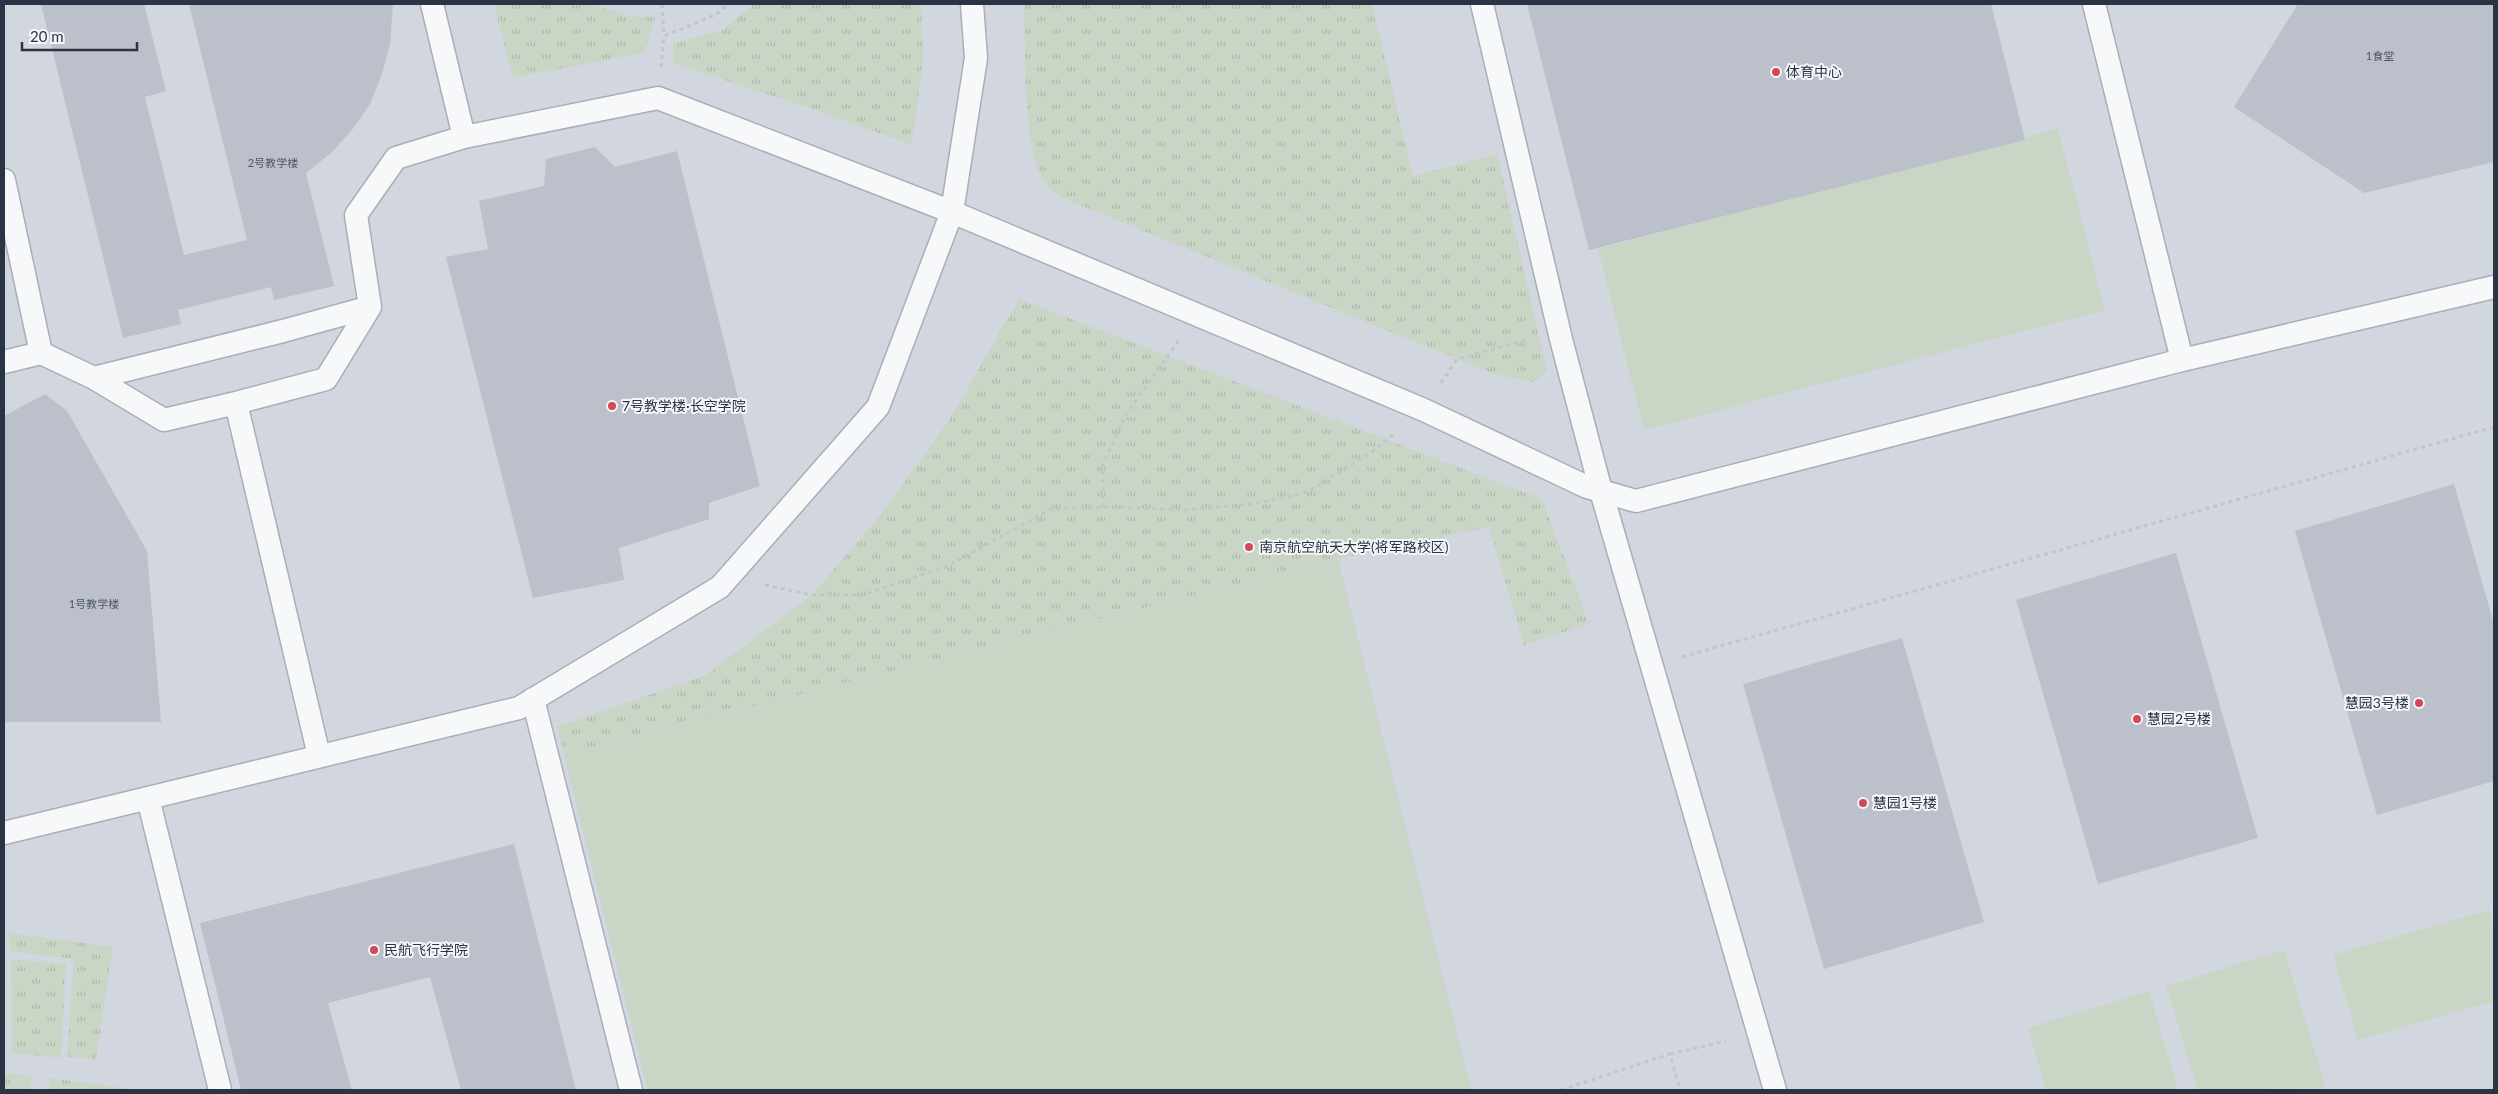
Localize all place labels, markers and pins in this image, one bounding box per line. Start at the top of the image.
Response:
place label: 体育中心 [1786,63,1842,80]
marker: 体育中心 [1770,66,1782,78]
place label: 7号教学楼·长空学院 [622,397,746,414]
marker: 7号教学楼·长空学院 [606,400,618,412]
place label: 南京航空航天大学(将军路校区) [1259,538,1449,555]
marker: 南京航空航天大学(将军路校区) [1243,541,1255,553]
place label: 慧园3号楼 [2345,694,2409,711]
marker: 慧园3号楼 [2413,697,2425,709]
place label: 慧园2号楼 [2147,710,2211,727]
marker: 慧园2号楼 [2131,713,2143,725]
place label: 慧园1号楼 [1873,794,1937,811]
marker: 慧园1号楼 [1857,797,1869,809]
place label: 民航飞行学院 [384,941,468,958]
marker: 民航飞行学院 [368,944,380,956]

